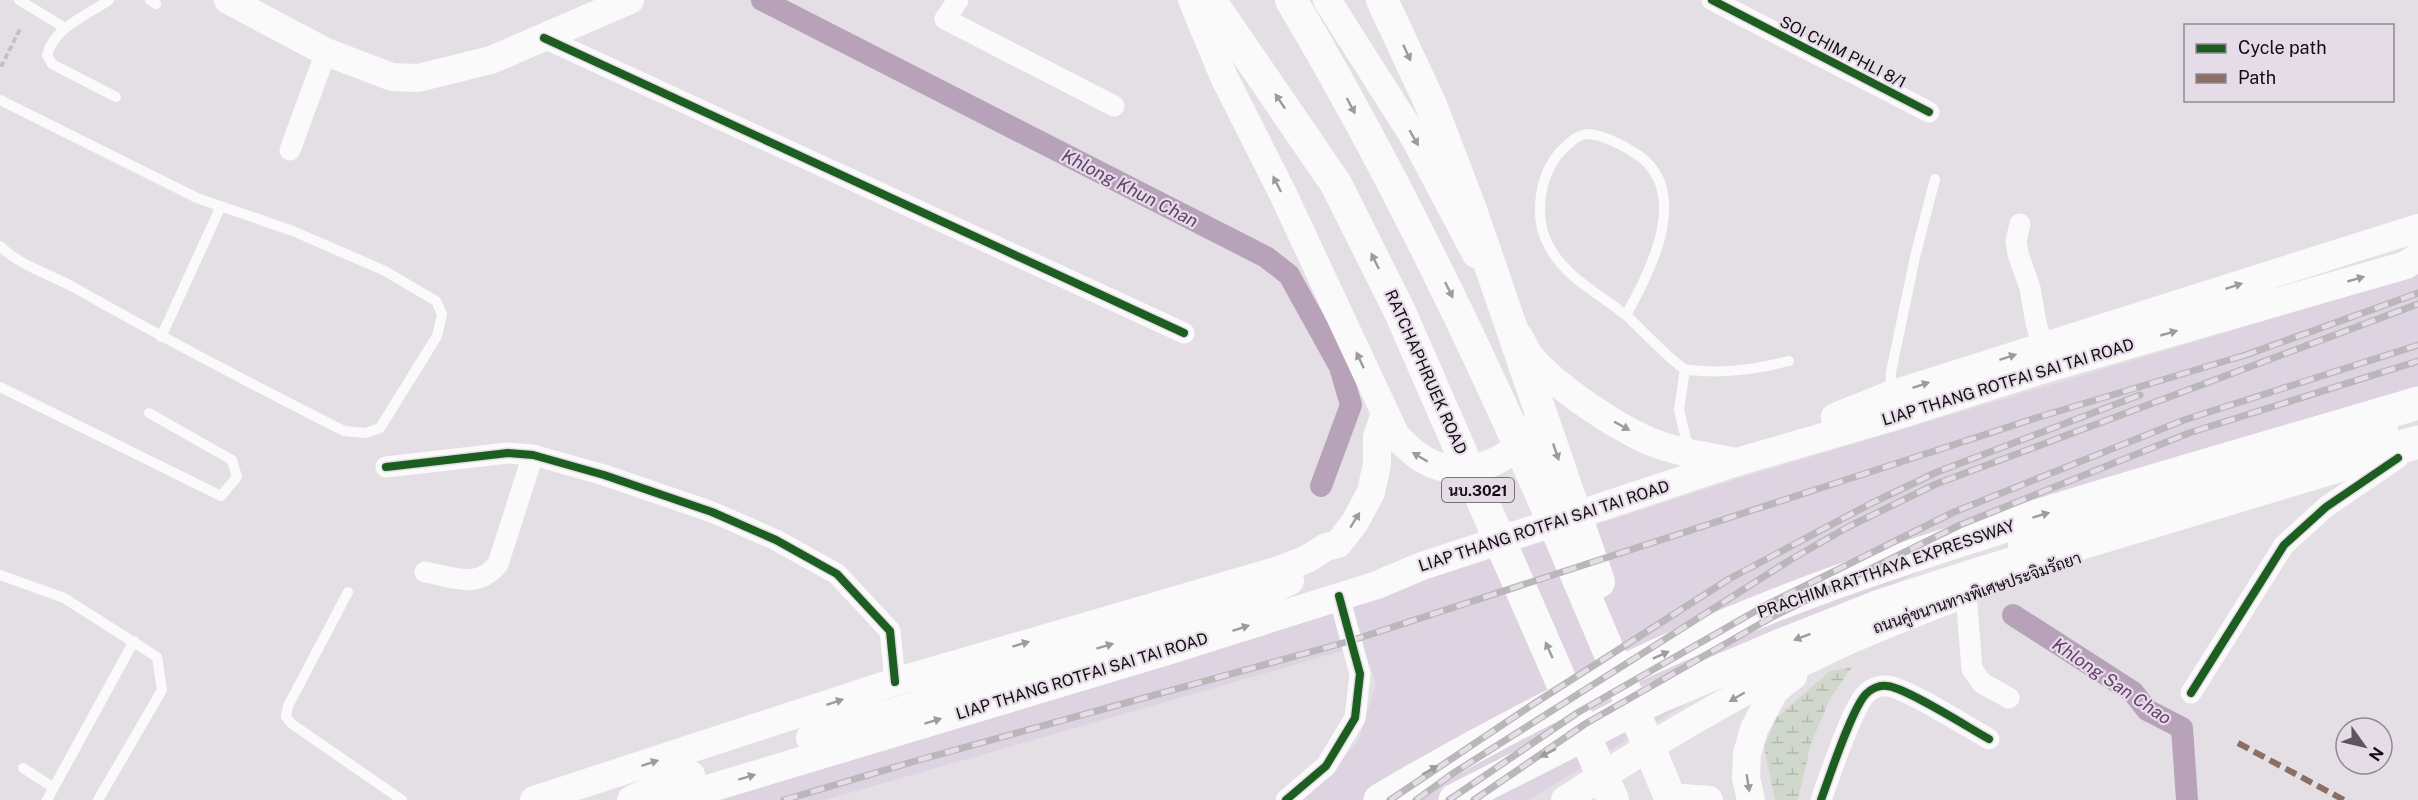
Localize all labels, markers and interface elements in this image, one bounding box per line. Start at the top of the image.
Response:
street label: SOI CHIM PHLI 8/1 [1777,12,1909,92]
legend [2184,24,2394,102]
text: Cycle path [2238,37,2327,58]
one-way arrow [1403,45,1412,62]
text: Path [2238,67,2276,88]
one-way arrow [1275,93,1286,109]
one-way arrow [1346,97,1356,114]
one-way arrow [1409,130,1419,147]
water label: Khlong Khun Chan [1058,145,1202,231]
one-way arrow [1273,175,1282,192]
one-way arrow [1370,252,1380,270]
one-way arrow [2347,274,2365,283]
one-way arrow [2225,281,2243,290]
one-way arrow [1444,282,1453,299]
street label: RATCHAPHRUEK ROAD [1381,287,1471,457]
one-way arrow [2160,328,2178,337]
street label: LIAP THANG ROTFAI SAI TAI ROAD [1880,335,2136,429]
one-way arrow [1356,352,1365,369]
one-way arrow [1999,352,2017,361]
one-way arrow [1912,380,1930,389]
one-way arrow [1614,421,1631,431]
one-way arrow [1551,443,1561,461]
one-way arrow [1412,451,1428,462]
street label: LIAP THANG ROTFAI SAI TAI ROAD [1416,476,1672,576]
road number: นบ.3021 [1442,478,1514,502]
one-way arrow [2032,510,2050,519]
one-way arrow [1350,512,1361,528]
street label: PRACHIM RATTHAYA EXPRESSWAY [1755,516,2017,622]
street label: ถนนคู่ขนานทางพิเศษประจิมรัถยา [1870,547,2084,640]
one-way arrow [1232,622,1250,632]
street label: LIAP THANG ROTFAI SAI TAI ROAD [954,629,1210,723]
one-way arrow [1792,632,1810,642]
water label: Khlong San Chao [2049,633,2176,729]
one-way arrow [1012,639,1030,649]
one-way arrow [1096,641,1114,650]
one-way arrow [1544,641,1553,658]
one-way arrow [1653,651,1670,660]
one-way arrow [1728,692,1745,702]
one-way arrow [826,696,844,706]
one-way arrow [925,716,943,725]
north arrow [2334,716,2394,776]
text: N [2365,744,2387,765]
one-way arrow [1539,747,1557,757]
one-way arrow [641,758,659,767]
one-way arrow [1422,765,1438,776]
one-way arrow [738,772,756,781]
one-way arrow [1744,773,1753,792]

